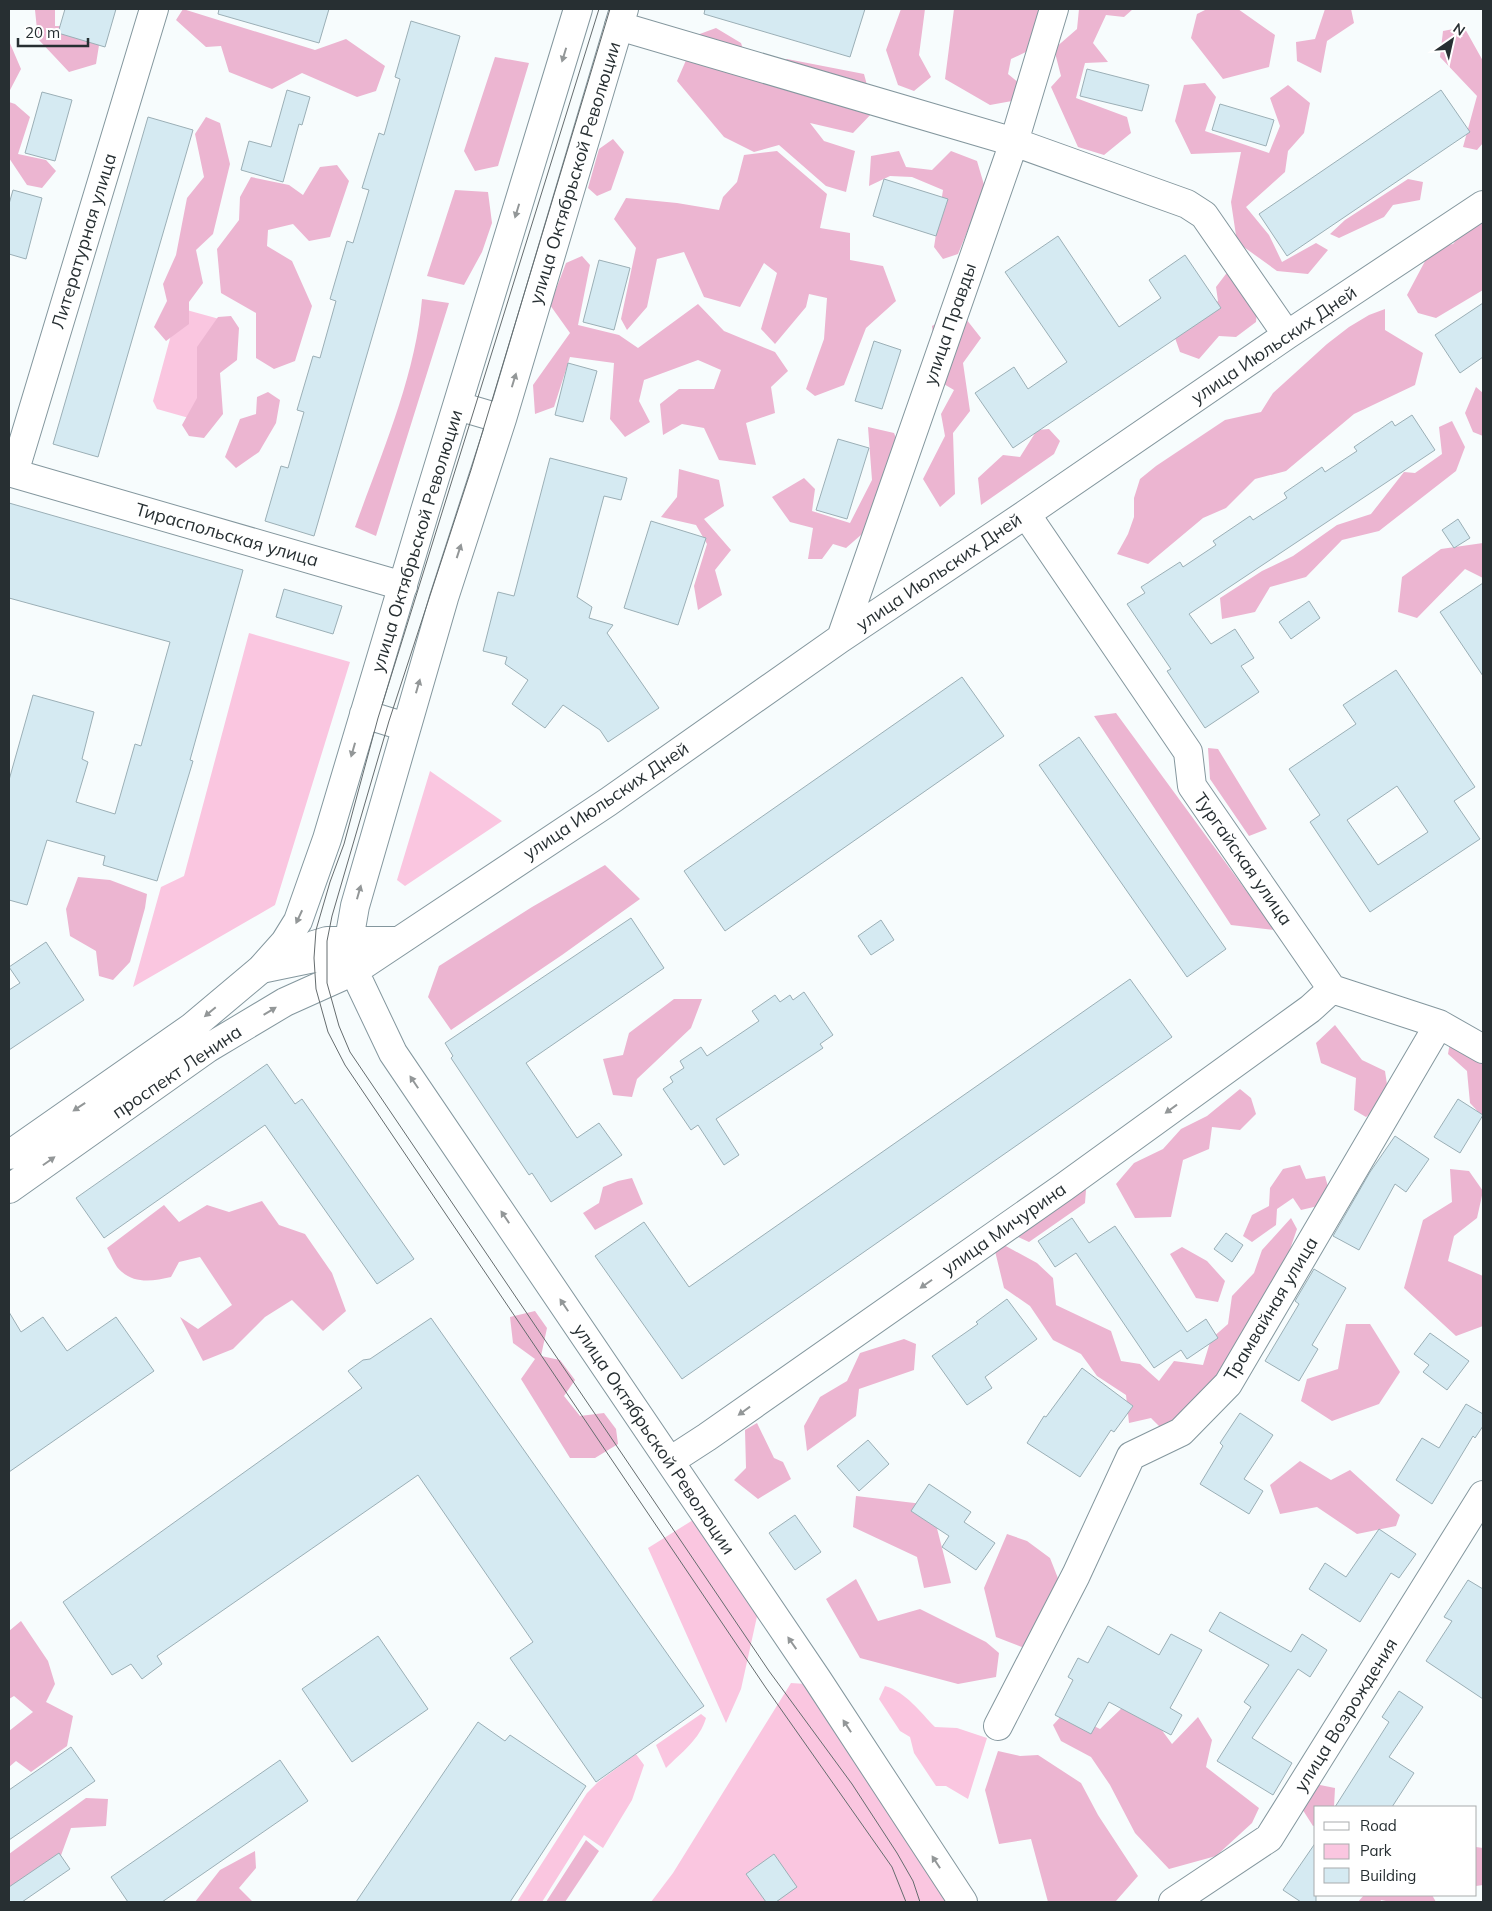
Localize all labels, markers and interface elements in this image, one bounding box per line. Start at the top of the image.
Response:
scale bar [18,15,88,47]
north arrow [1427,15,1477,65]
text: N [1450,19,1469,40]
text: 20 m [25,23,60,42]
street label: улица Октябрьской Революции [524,39,626,307]
one-way arrow [560,48,568,63]
street label: Литературная улица [46,150,121,331]
one-way arrow [513,204,521,219]
street label: улица Правды [918,260,981,388]
street label: улица Июльских Дней [1187,281,1361,409]
one-way arrow [510,372,518,387]
street label: улица Октябрьской Революции [366,407,468,675]
street label: Тираспольская улица [133,497,321,572]
street label: улица Июльских Дней [852,508,1026,636]
one-way arrow [456,544,464,559]
one-way arrow [415,678,423,693]
street label: улица Июльских Дней [519,737,693,865]
one-way arrow [349,743,357,758]
street label: Тургайская улица [1189,788,1298,930]
one-way arrow [355,885,363,900]
one-way arrow [294,910,302,924]
one-way arrow [204,1006,217,1017]
one-way arrow [263,1006,276,1015]
street label: проспект Ленина [108,1020,246,1123]
one-way arrow [409,1075,419,1089]
one-way arrow [72,1102,85,1112]
one-way arrow [1164,1104,1178,1114]
one-way arrow [42,1156,55,1166]
street label: улица Мичурина [937,1177,1070,1280]
one-way arrow [500,1210,510,1224]
street label: Трамвайная улица [1218,1232,1323,1385]
one-way arrow [919,1279,933,1289]
one-way arrow [559,1298,569,1311]
street label: улица Октябрьской Революции [568,1319,740,1559]
one-way arrow [737,1406,751,1416]
street label: улица Возрождения [1289,1633,1402,1796]
one-way arrow [787,1636,797,1650]
one-way arrow [842,1719,852,1732]
legend [1314,1806,1477,1896]
text: Road [1360,1816,1397,1835]
text: Park [1360,1841,1392,1860]
one-way arrow [931,1855,941,1868]
text: Building [1360,1866,1416,1885]

